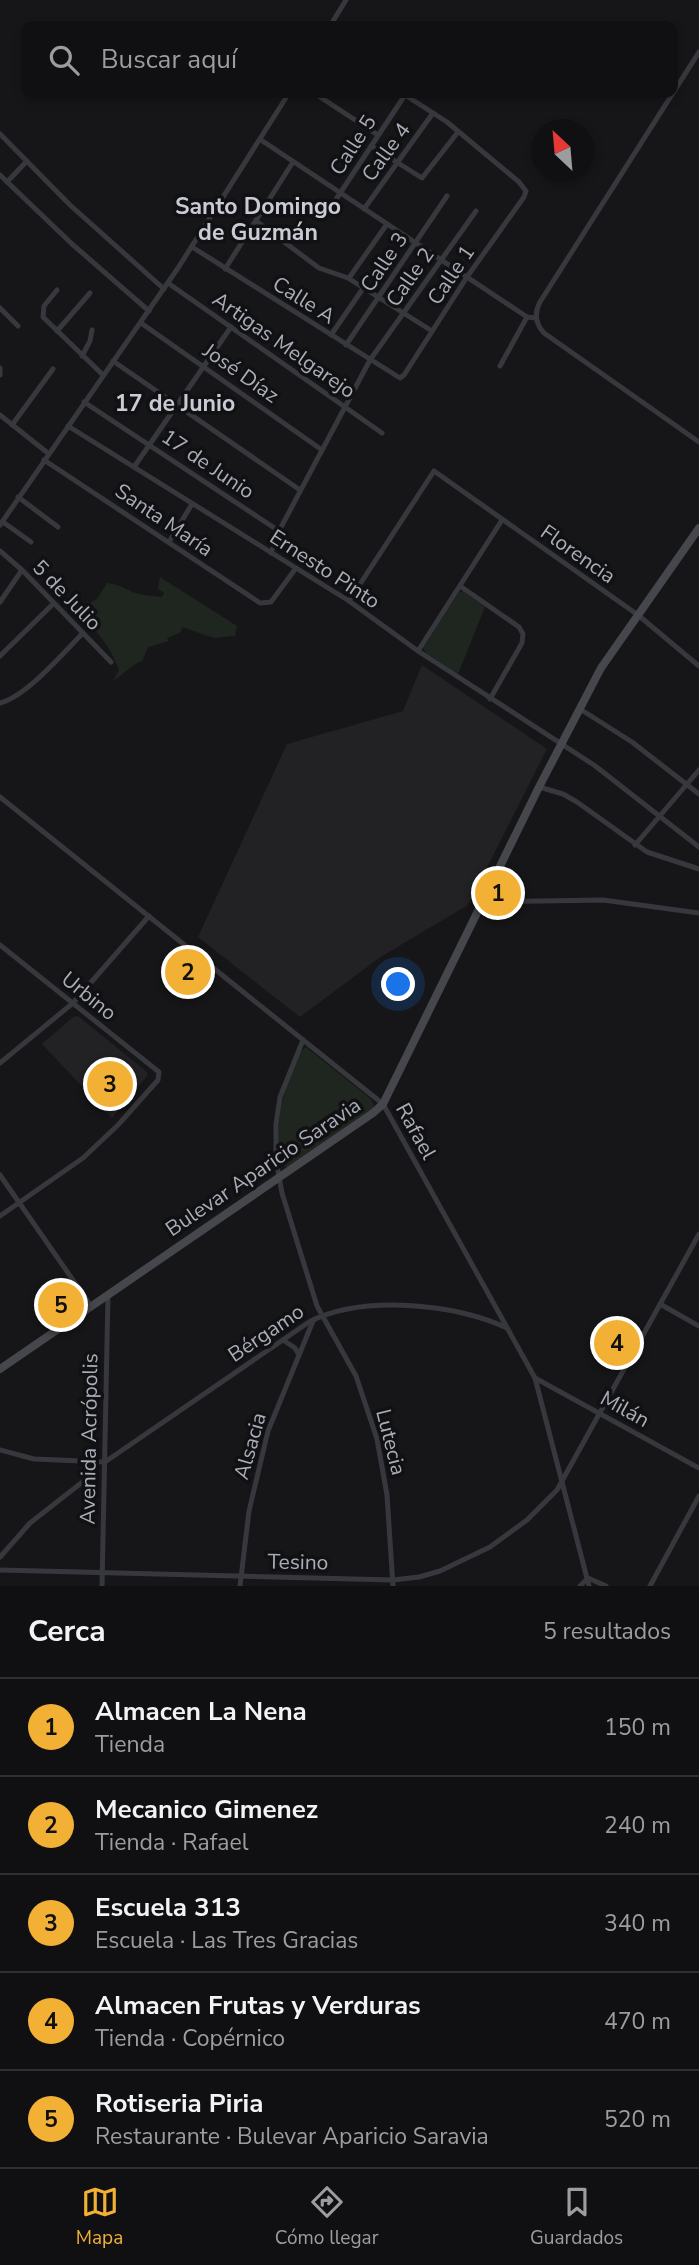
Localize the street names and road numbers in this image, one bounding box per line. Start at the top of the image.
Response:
street label: Calle 5 [323,110,383,180]
street label: Calle 4 [355,117,417,187]
street label: Calle 3 [354,227,414,297]
street label: Calle 1 [421,240,481,310]
street label: Calle 2 [379,242,441,312]
street label: Calle A [267,270,341,330]
street label: Artigas Melgarejo [207,285,361,405]
street label: José Díaz [197,336,285,409]
street label: 17 de Junio [156,423,260,505]
street label: Santa María [110,477,218,563]
street label: Florencia [535,518,621,590]
street label: Ernesto Pinto [264,523,386,615]
street label: 5 de Julio [26,554,108,636]
street label: Urbino [56,965,122,1027]
street label: Bulevar Aparicio Saravia [160,1091,366,1243]
street label: Rafael [389,1098,443,1165]
street label: Bérgamo [223,1297,309,1369]
street label: Avenida Acrópolis [74,1353,104,1525]
street label: Milán [595,1384,655,1434]
street label: Lutecia [369,1406,413,1478]
street label: Alsacia [227,1409,273,1483]
street label: Tesino [267,1547,329,1577]

